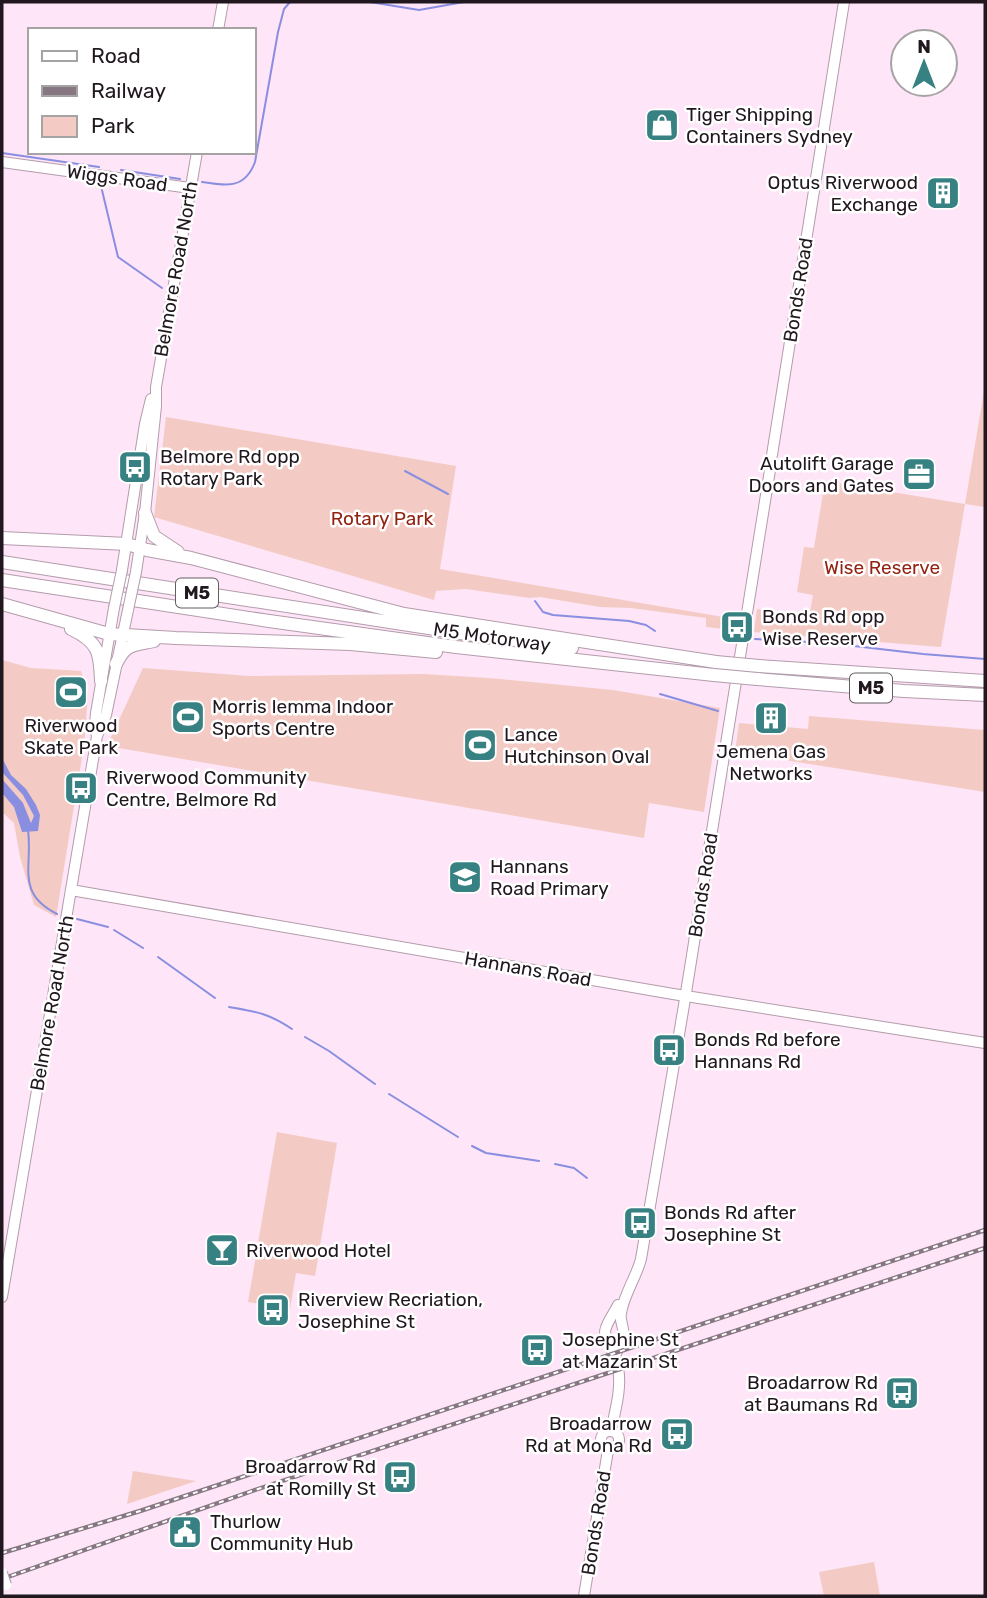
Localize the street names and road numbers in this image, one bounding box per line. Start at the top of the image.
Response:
street label: Wiggs Road [65,160,169,196]
street label: Belmore Road North [149,179,203,359]
street label: Bonds Road [778,236,818,344]
road number: M5 [176,578,218,608]
street label: M5 Motorway [432,617,552,657]
road number: M5 [850,674,892,702]
street label: Bonds Road [683,831,723,939]
street label: Belmore Road North [25,913,79,1093]
street label: Hannans Road [463,947,593,991]
street label: Bonds Road [576,1469,616,1577]

